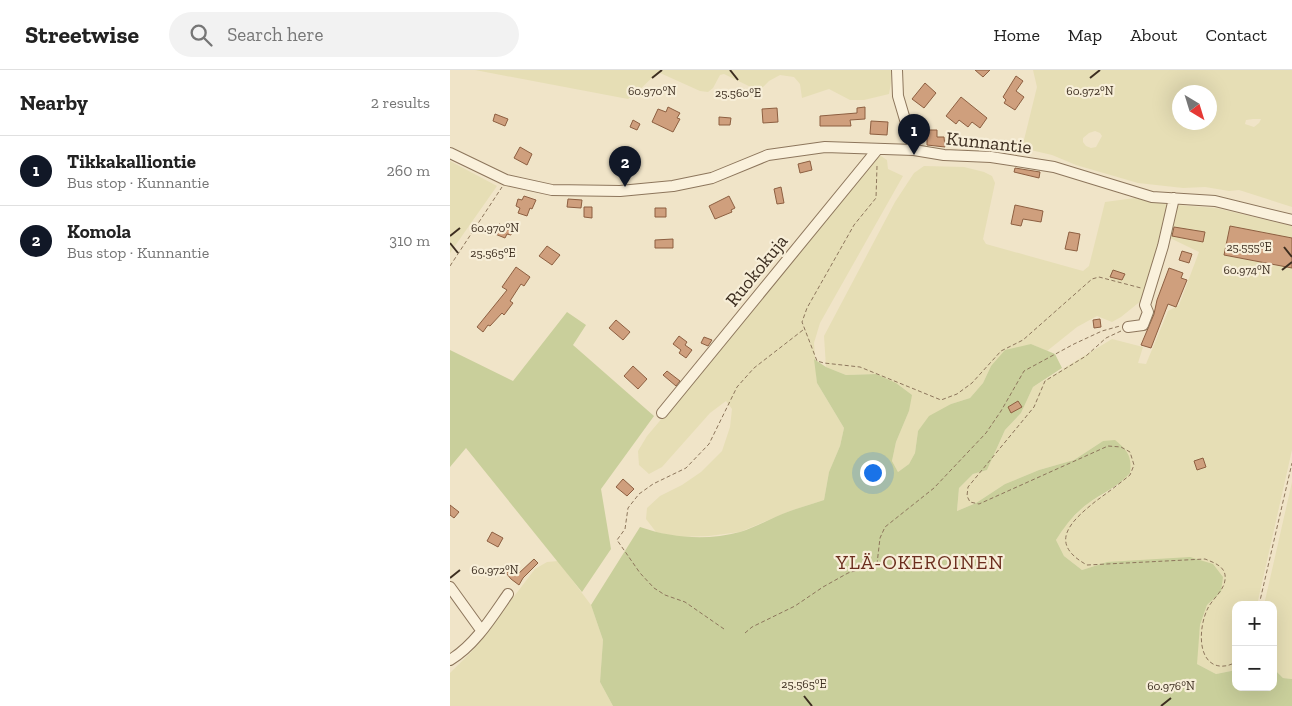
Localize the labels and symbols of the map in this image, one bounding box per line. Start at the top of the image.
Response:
text: 60.970°N [628,84,676,98]
text: 60.972°N [1066,84,1114,98]
north arrow [1172,85,1217,130]
text: 25.560°E [715,86,761,100]
pin: 1 [898,114,930,155]
street label: Kunnantie [945,127,1033,158]
pin: 2 [609,146,641,187]
text: 60.970°N [471,221,519,235]
street label: Ruokokuja [720,230,792,311]
text: 25.555°E [1226,240,1272,254]
text: 25.565°E [470,246,516,260]
text: 60.974°N [1223,263,1271,277]
your location [860,460,886,486]
district label: YLÄ-OKEROINEN [835,550,1004,574]
text: 60.972°N [471,563,519,577]
text: 25.565°E [781,677,827,691]
text: 60.976°N [1147,679,1195,693]

